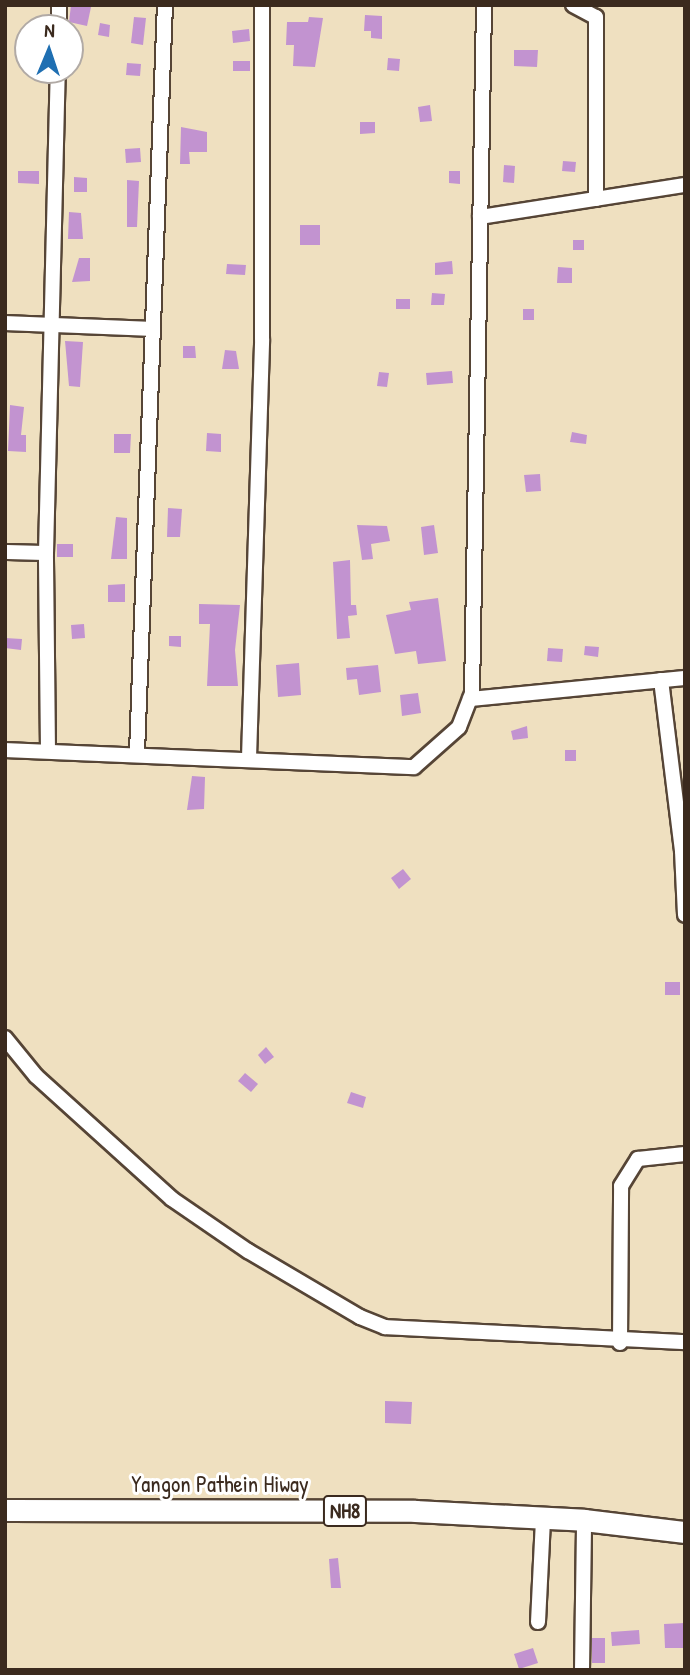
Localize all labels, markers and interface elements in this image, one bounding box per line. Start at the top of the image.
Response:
north arrow [14,14,84,84]
text: N [44,17,55,43]
street label: Yangon Pathein Hiway [131,1470,309,1498]
road number: NH8 [322,1494,368,1528]

